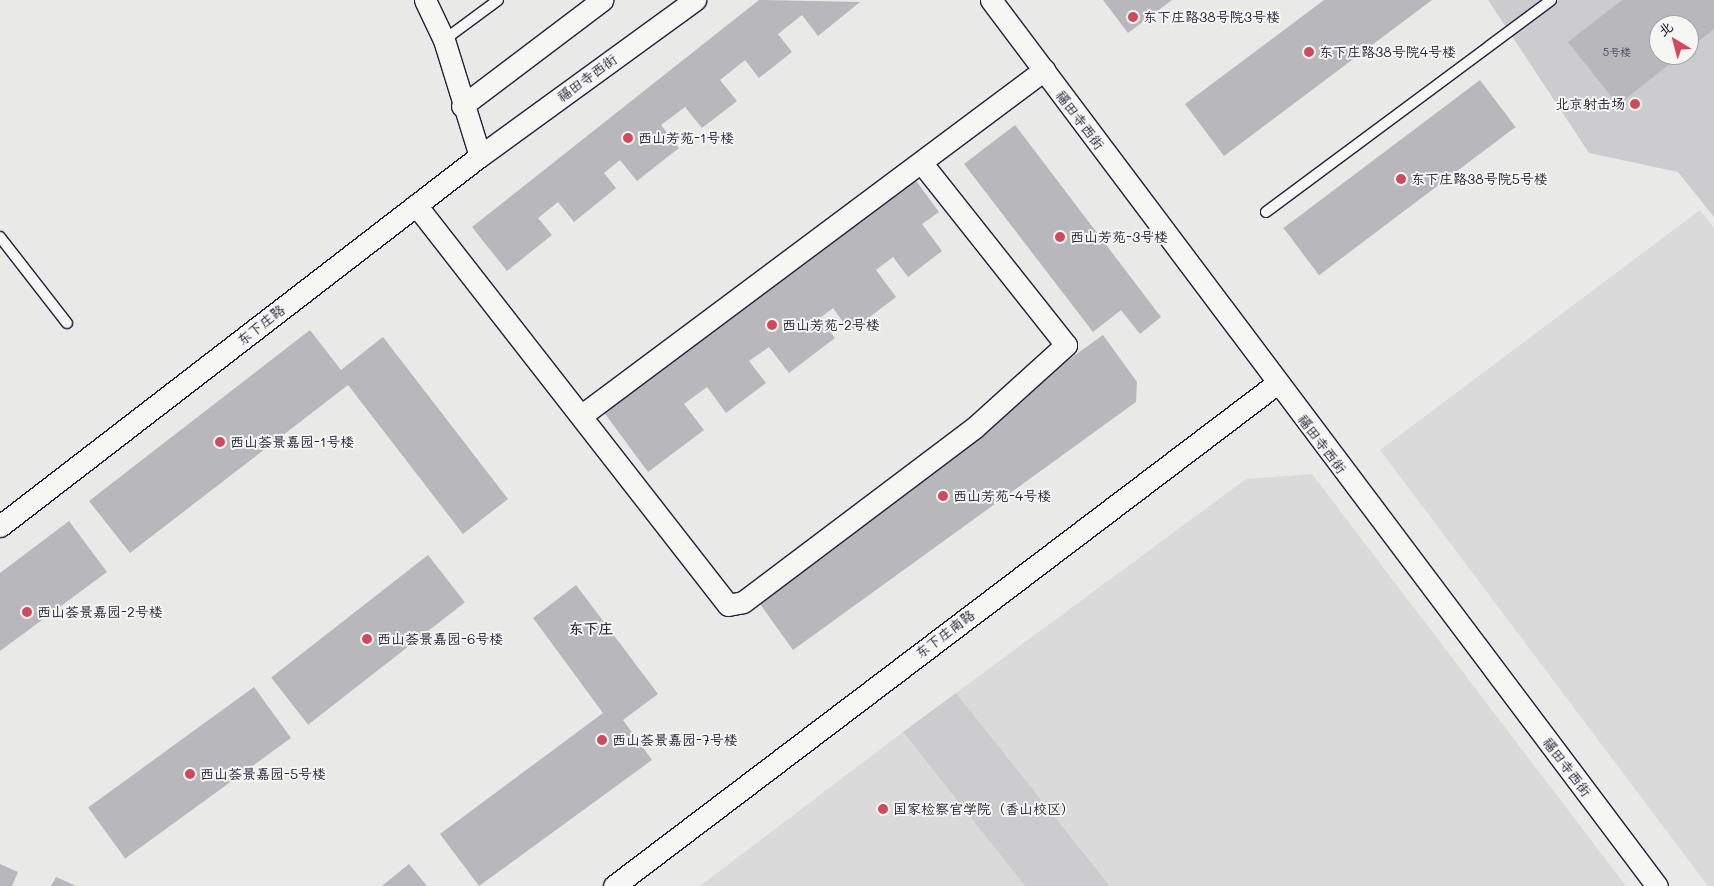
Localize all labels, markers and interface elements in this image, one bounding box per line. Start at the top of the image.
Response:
place label: 东下庄路38号院3号楼 [1143,9,1280,25]
marker: 东下庄路38号院3号楼 [1127,11,1139,23]
north arrow [1649,15,1699,65]
text: 北 [1654,17,1677,40]
place label: 东下庄路38号院4号楼 [1319,44,1456,60]
house number: 5号楼 [1603,45,1631,59]
marker: 东下庄路38号院4号楼 [1303,46,1315,58]
street label: 福田寺西街 [554,51,620,105]
street label: 福田寺西街 [1052,87,1108,153]
place label: 北京射击场 [1555,96,1625,112]
marker: 北京射击场 [1629,98,1641,110]
place label: 西山芳苑-1号楼 [638,130,734,146]
marker: 西山芳苑-1号楼 [622,132,634,144]
place label: 东下庄路38号院5号楼 [1411,171,1548,187]
marker: 东下庄路38号院5号楼 [1395,173,1407,185]
place label: 西山芳苑-3号楼 [1070,229,1168,245]
marker: 西山芳苑-3号楼 [1054,231,1066,243]
street label: 东下庄路 [234,301,288,349]
place label: 西山芳苑-2号楼 [782,317,880,333]
marker: 西山芳苑-2号楼 [766,319,778,331]
street label: 福田寺西街 [1294,411,1350,477]
place label: 西山荟景嘉园-1号楼 [230,434,354,450]
marker: 西山荟景嘉园-1号楼 [214,436,226,448]
place label: 西山芳苑-4号楼 [953,488,1051,504]
marker: 西山芳苑-4号楼 [937,490,949,502]
place label: 西山荟景嘉园-2号楼 [37,604,163,620]
marker: 西山荟景嘉园-2号楼 [21,606,33,618]
street label: 东下庄南路 [912,606,978,662]
district label: 东下庄 [569,620,613,638]
place label: 西山荟景嘉园-6号楼 [377,631,503,647]
marker: 西山荟景嘉园-6号楼 [361,633,373,645]
place label: 西山荟景嘉园-7号楼 [612,732,738,748]
marker: 西山荟景嘉园-7号楼 [596,734,608,746]
street label: 福田寺西街 [1539,734,1595,800]
place label: 西山荟景嘉园-5号楼 [200,766,326,782]
marker: 西山荟景嘉园-5号楼 [184,768,196,780]
place label: 国家检察官学院（香山校区） [893,801,1075,817]
marker: 国家检察官学院（香山校区） [877,803,889,815]

